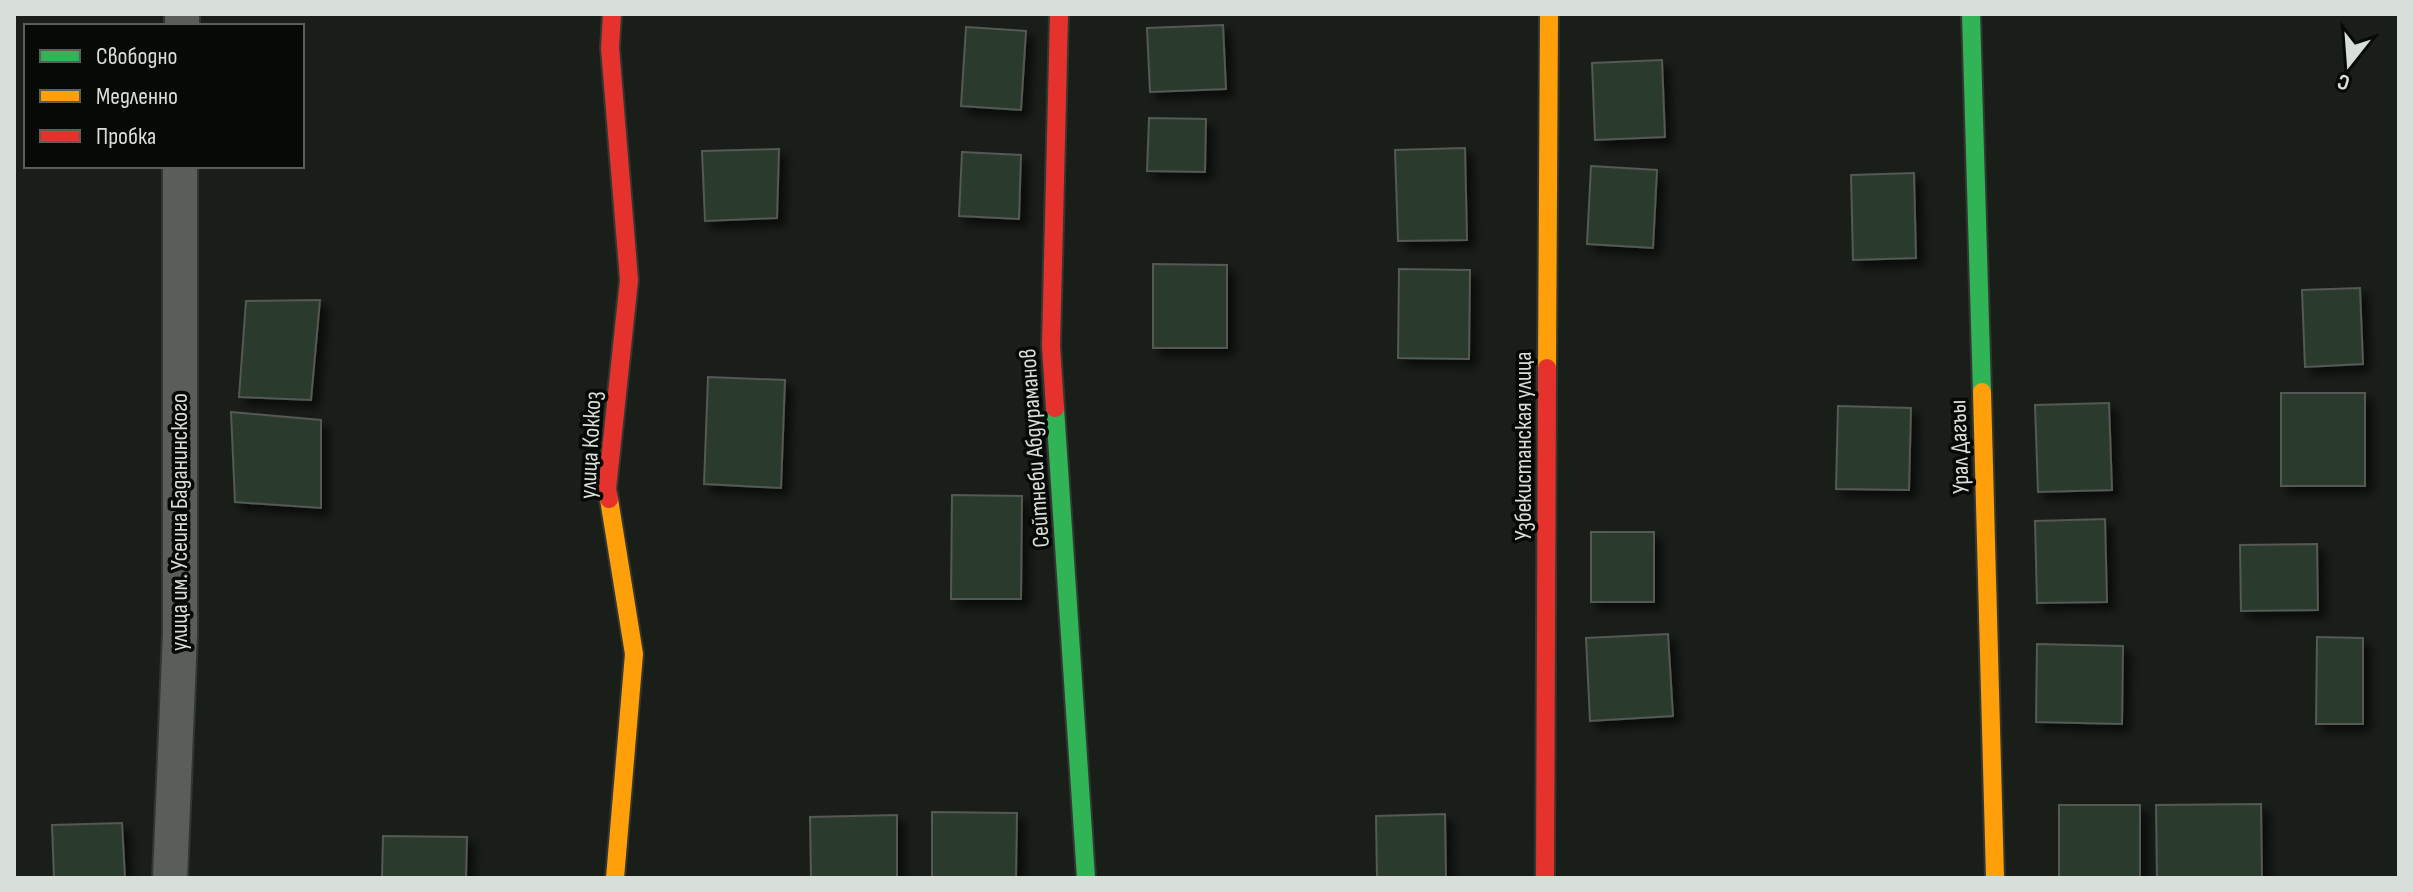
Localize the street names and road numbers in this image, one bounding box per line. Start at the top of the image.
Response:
street label: Сейтнеби Абдураманов [1013,348,1056,548]
street label: Узбекистанская улица [1509,352,1538,540]
street label: улица Коккоз [573,391,608,500]
street label: улица им. Усеина Баданинского [165,393,194,651]
street label: Урал Дагъы [1943,399,1976,495]

